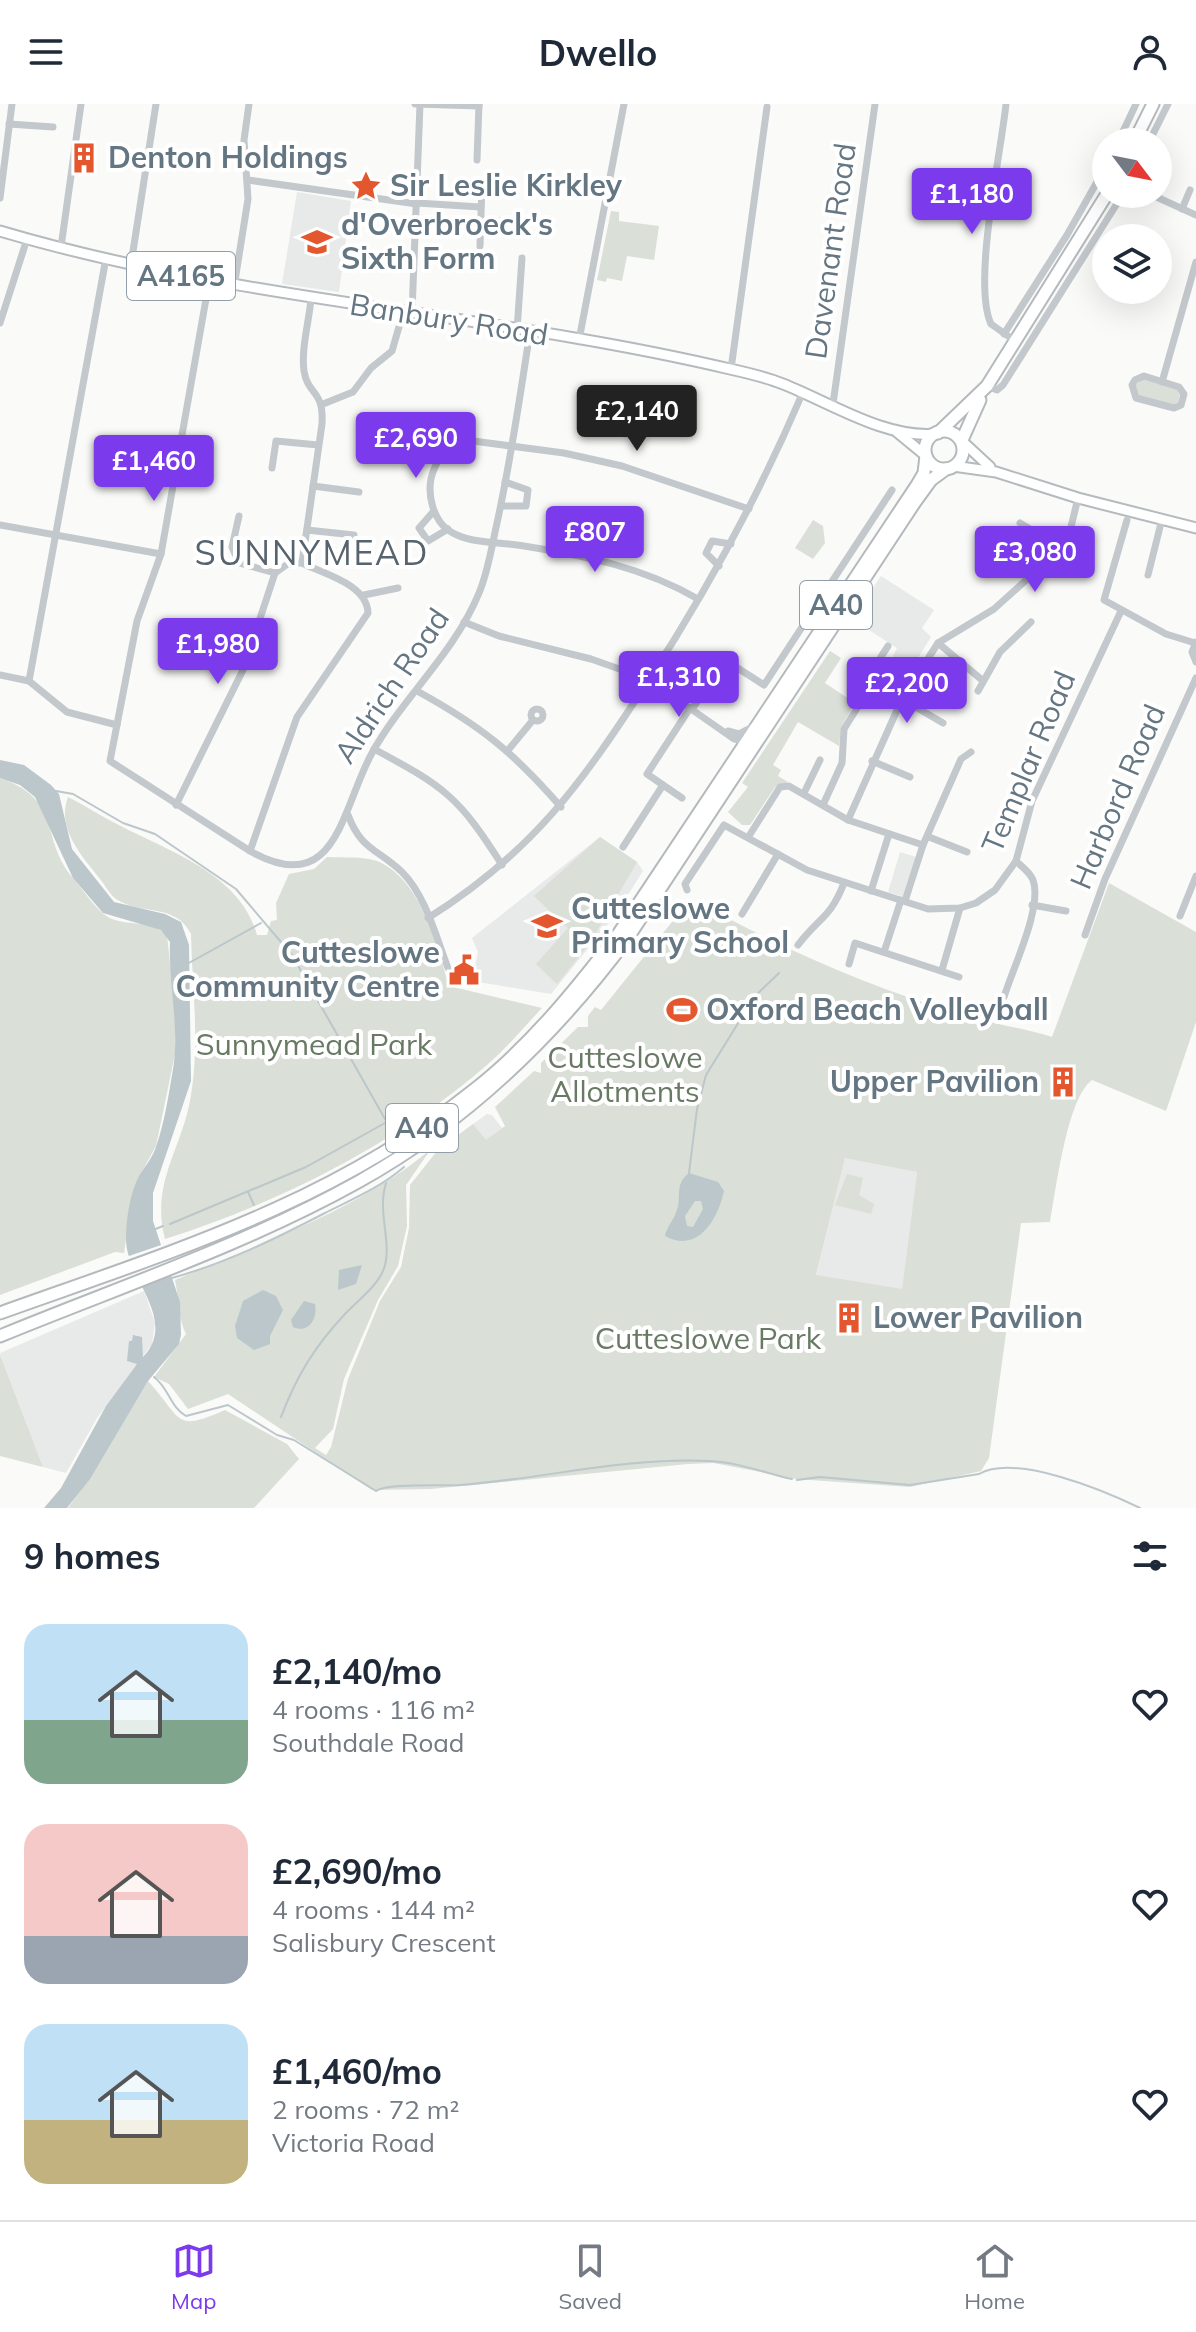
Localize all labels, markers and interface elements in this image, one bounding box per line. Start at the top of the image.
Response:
icon: menu [24,30,68,74]
text: Dwello [539,30,657,75]
icon: person [1128,30,1172,74]
north arrow [1092,128,1172,208]
map controls [1092,128,1172,304]
place label: Denton Holdings [108,138,348,176]
building icon: Denton Holdings [67,141,101,175]
street label: Davenant Road [796,141,864,361]
place label: Sir Leslie Kirkley [390,166,623,204]
pin: £1,180 [907,168,1037,236]
place icon: Sir Leslie Kirkley [349,169,383,203]
text: £1,180 [930,177,1014,210]
place label: d'Overbroeck's Sixth Form [341,205,553,277]
button: layers [1092,224,1172,304]
school or university icon: d'Overbroeck's Sixth Form [300,225,334,259]
road number: A4165 [127,252,235,300]
street label: Banbury Road [347,285,551,353]
pin: £2,140 [572,385,702,453]
text: £2,140 [595,394,679,427]
pin: £2,690 [351,412,481,480]
text: £2,690 [374,421,458,454]
pin: £1,460 [89,435,219,503]
text: £1,460 [112,444,196,477]
pin: £807 [548,506,642,574]
text: £807 [564,515,626,548]
pin: £3,080 [970,526,1100,594]
district label: SUNNYMEAD [195,531,430,574]
text: £3,080 [993,535,1077,568]
road number: A40 [800,581,872,629]
street label: Aldrich Road [325,601,457,770]
pin: £1,980 [153,618,283,686]
text: £1,980 [176,627,260,660]
pin: £1,310 [614,651,744,719]
pin: £2,200 [842,657,972,725]
text: £1,310 [637,660,721,693]
street label: Templar Road [973,665,1083,858]
text: £2,200 [865,666,949,699]
street label: Harbord Road [1061,698,1173,895]
place label: Cutteslowe Primary School [571,889,789,961]
school or university icon: Cutteslowe Primary School [530,909,564,943]
place label: Cutteslowe Community Centre [175,933,440,1005]
public building icon: Cutteslowe Community Centre [447,953,481,987]
place label: Oxford Beach Volleyball [706,990,1049,1028]
sports icon: Oxford Beach Volleyball [665,993,699,1027]
park label: Sunnymead Park [196,1025,433,1063]
park label: Cutteslowe Allotments [547,1038,703,1110]
place label: Upper Pavilion [830,1062,1039,1100]
building icon: Upper Pavilion [1046,1065,1080,1099]
road number: A40 [386,1104,458,1152]
place label: Lower Pavilion [873,1298,1083,1336]
building icon: Lower Pavilion [832,1301,866,1335]
park label: Cutteslowe Park [595,1319,822,1357]
icon: filters [1128,1534,1172,1578]
text: 9 homes [24,1535,161,1578]
text: £2,140/mo [272,1650,442,1693]
icon: home [88,1656,184,1752]
icon: heart [1128,1682,1172,1726]
text: 4 rooms · 116 m² [272,1693,475,1726]
text: Southdale Road [272,1726,464,1759]
text: £2,690/mo [272,1850,442,1893]
icon: home [88,1856,184,1952]
icon: heart [1128,1882,1172,1926]
text: 4 rooms · 144 m² [272,1893,475,1926]
text: Salisbury Crescent [272,1926,496,1959]
text: £1,460/mo [272,2050,442,2093]
icon: home [88,2056,184,2152]
icon: heart [1128,2082,1172,2126]
text: 2 rooms · 72 m² [272,2093,459,2126]
text: Victoria Road [272,2126,435,2159]
tab: Map [171,2239,216,2315]
tab: Saved [559,2239,622,2315]
tab: Home [964,2239,1025,2315]

